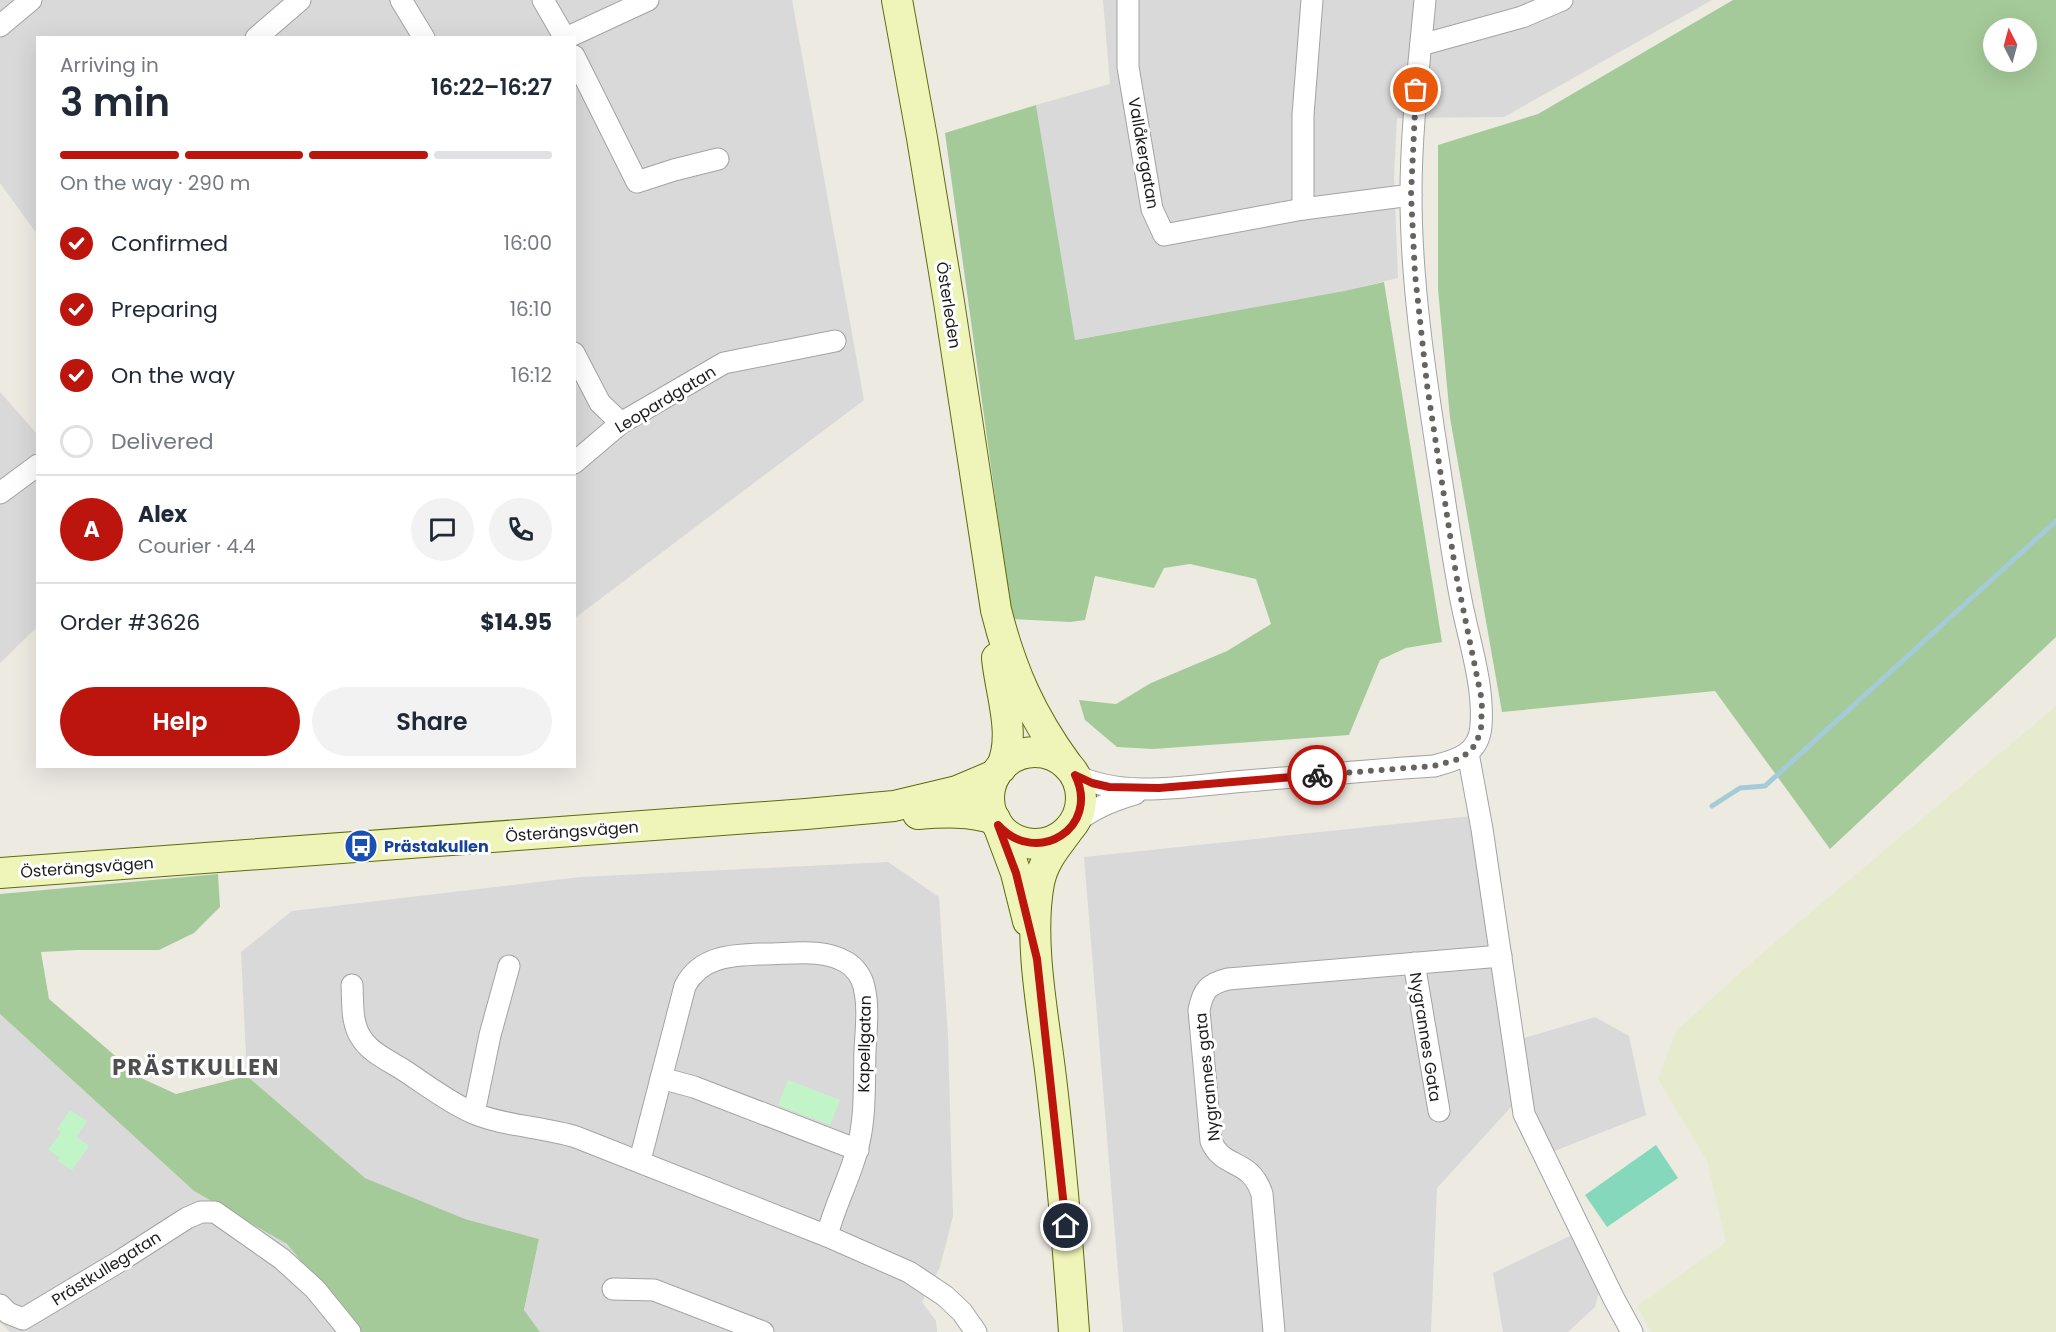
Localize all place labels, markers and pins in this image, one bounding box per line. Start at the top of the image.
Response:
pin [1390,64,1441,115]
bus stop icon: Prästakullen [343,828,379,864]
place label: Prästakullen [384,835,489,858]
pin [1040,1200,1091,1251]

